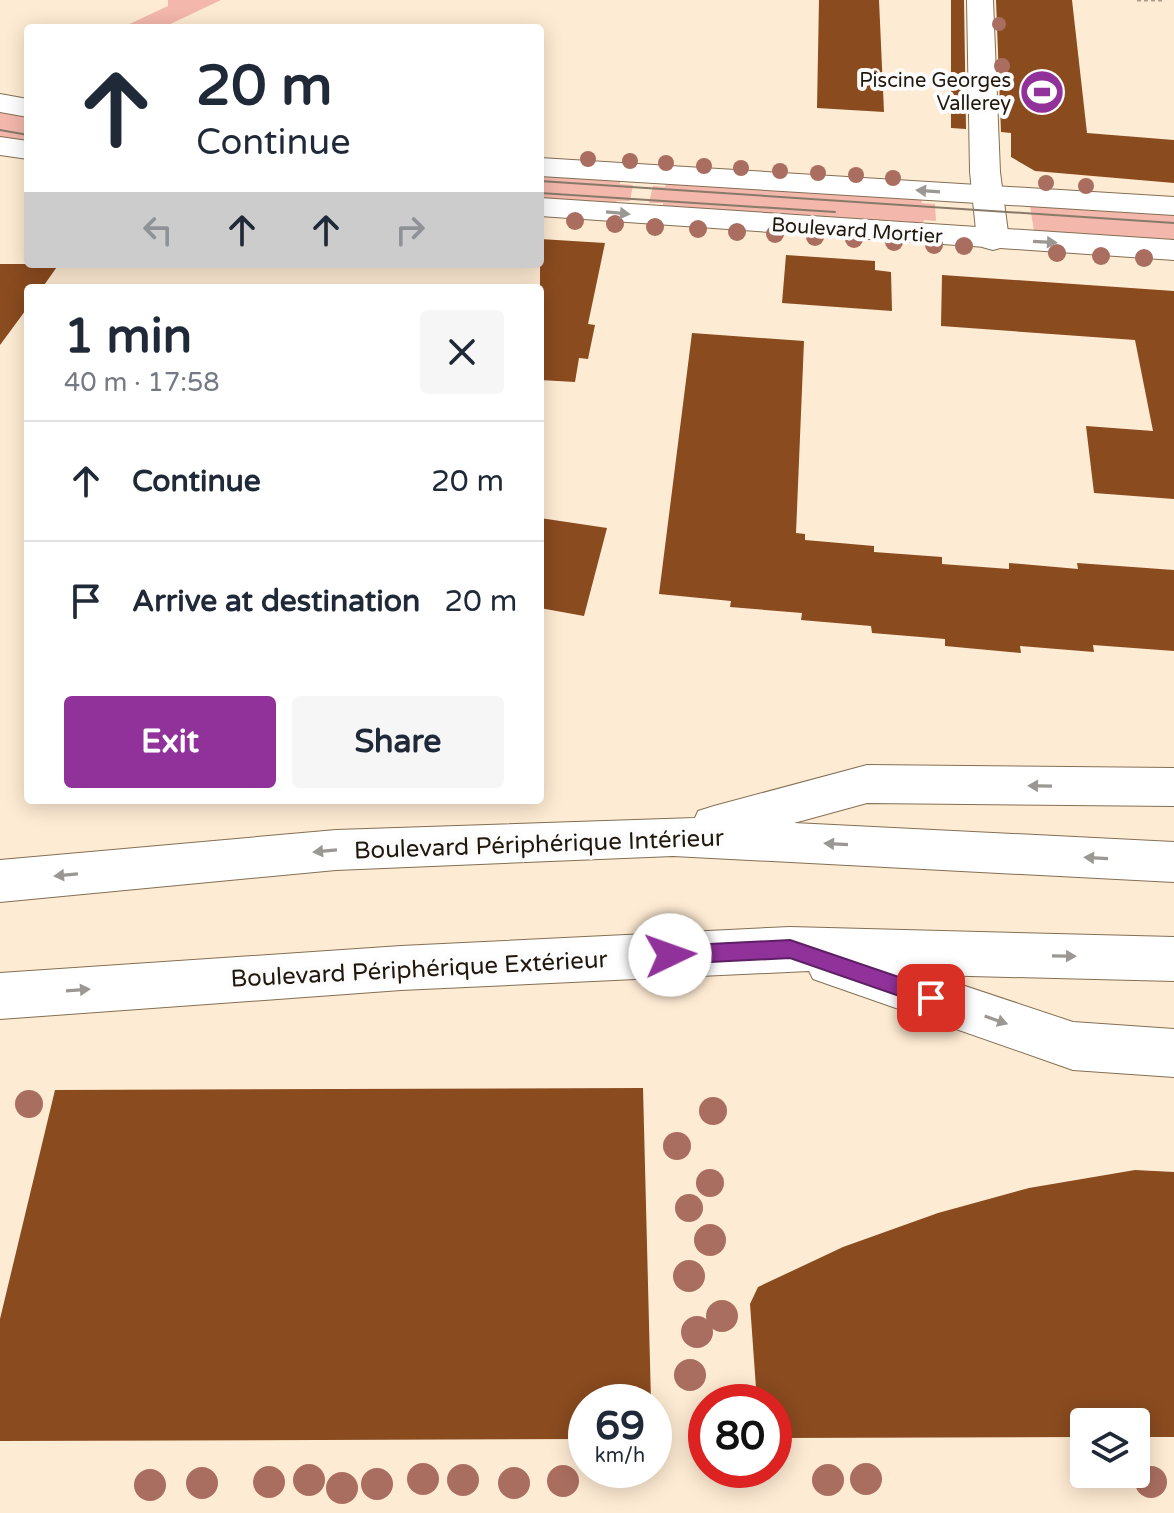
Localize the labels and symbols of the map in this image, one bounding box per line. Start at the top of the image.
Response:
sports icon: Piscine Georges Vallerey [1018,68,1066,116]
place label: Piscine Georges Vallerey [859,69,1011,116]
one-way arrow [915,185,940,198]
one-way arrow [606,207,631,220]
street label: Boulevard Mortier [770,213,944,249]
one-way arrow [1033,236,1058,249]
one-way arrow [1027,780,1052,792]
street label: Boulevard Périphérique Intérieur [354,824,725,865]
one-way arrow [823,838,848,851]
one-way arrow [312,845,337,858]
one-way arrow [1083,851,1108,864]
one-way arrow [53,869,78,882]
position arrow [628,913,712,997]
street label: Boulevard Périphérique Extérieur [230,945,609,994]
one-way arrow [1052,950,1077,962]
pin [897,964,965,1032]
one-way arrow [66,983,91,996]
one-way arrow [984,1014,1008,1026]
speed limit sign: 80 [688,1384,792,1488]

